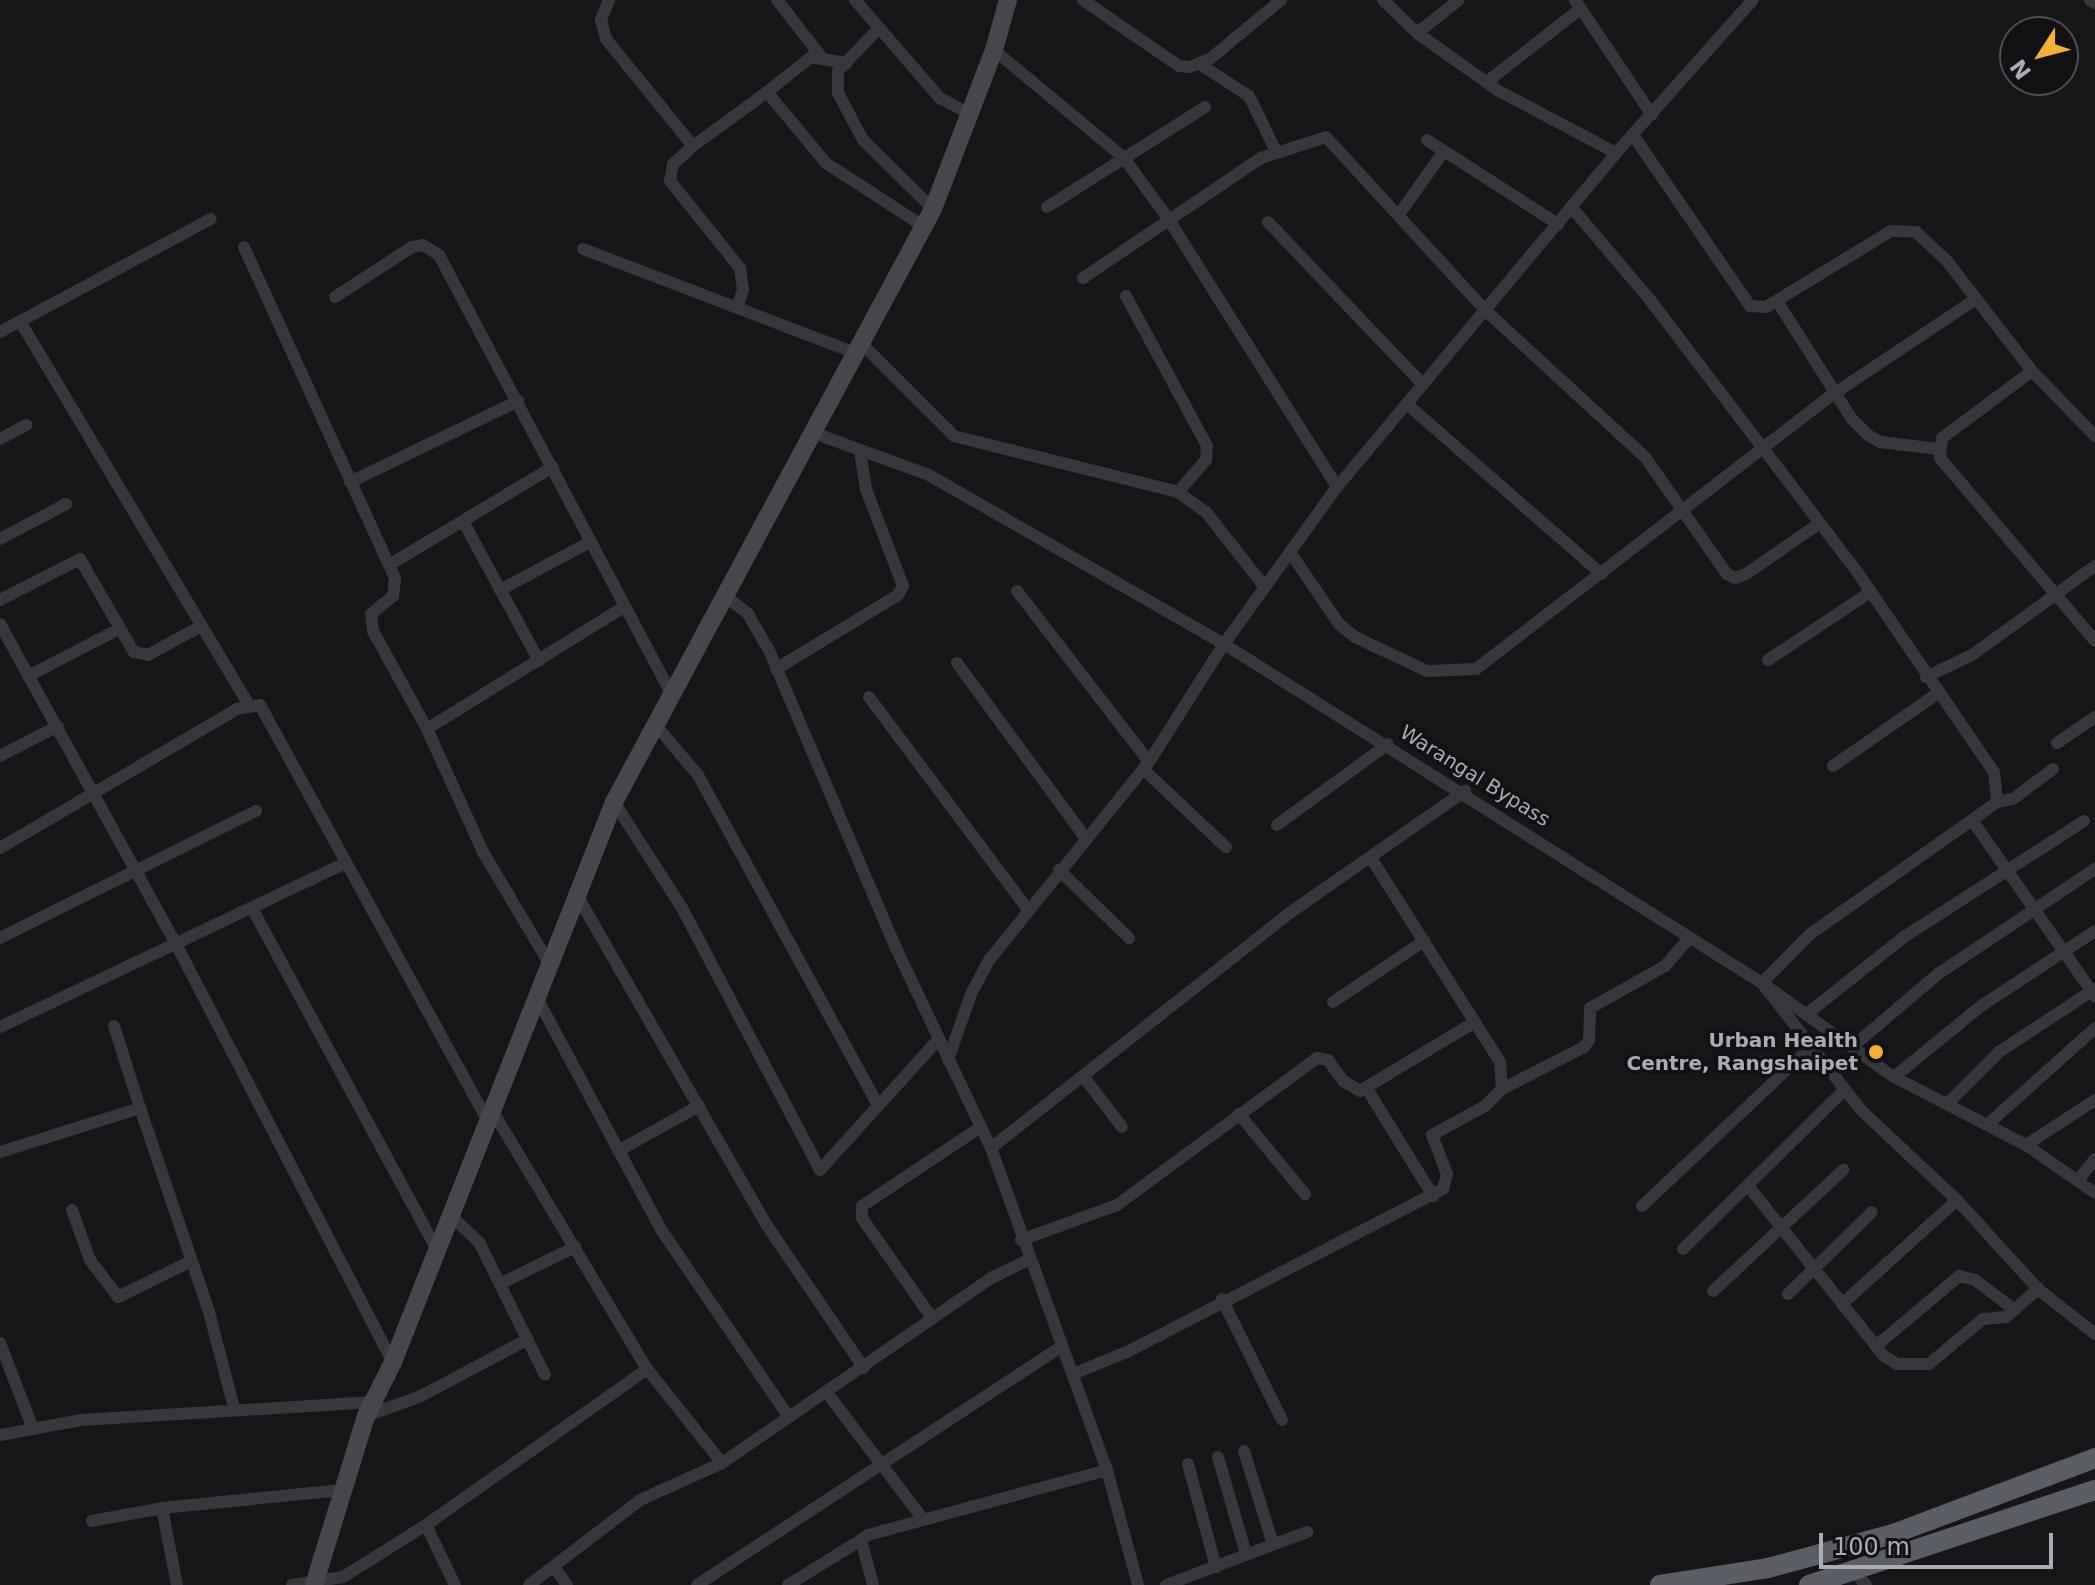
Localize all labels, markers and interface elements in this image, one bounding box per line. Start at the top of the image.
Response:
north arrow [1999,16,2079,96]
text: N [2005,54,2036,84]
street label: Warangal Bypass [1396,720,1554,832]
place label: Urban Health Centre, Rangshaipet [1627,1028,1858,1075]
marker: Urban Health Centre, Rangshaipet [1865,1041,1887,1063]
scale bar [1823,1517,2057,1567]
text: 100 m [1833,1533,1910,1561]

